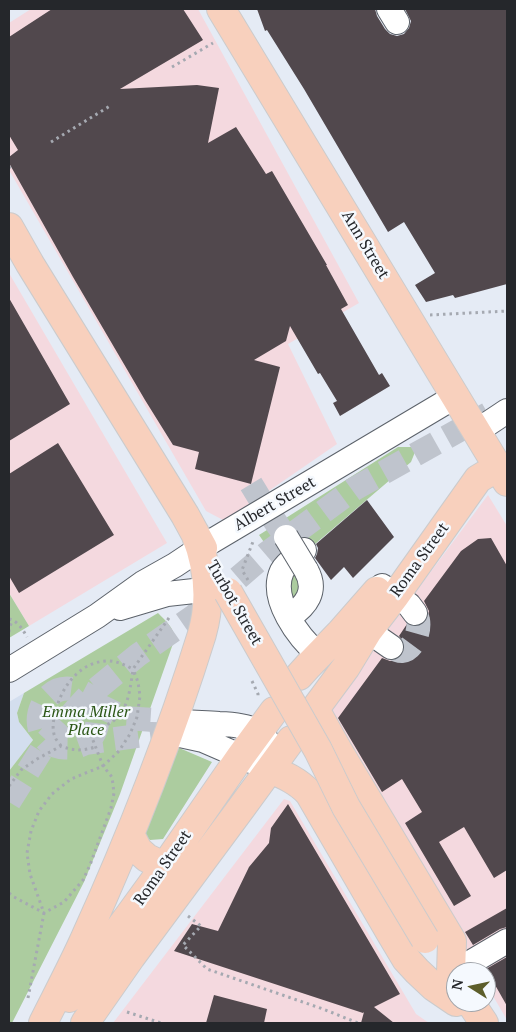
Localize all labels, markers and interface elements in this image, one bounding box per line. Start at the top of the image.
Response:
street label: Ann Street [337,207,393,283]
street label: Albert Street [231,473,319,535]
street label: Roma Street [387,519,453,601]
street label: Turbot Street [202,557,266,649]
park label: Emma Miller Place [42,702,130,740]
street label: Roma Street [130,827,196,909]
north arrow [446,962,496,1012]
text: N [446,978,467,991]

